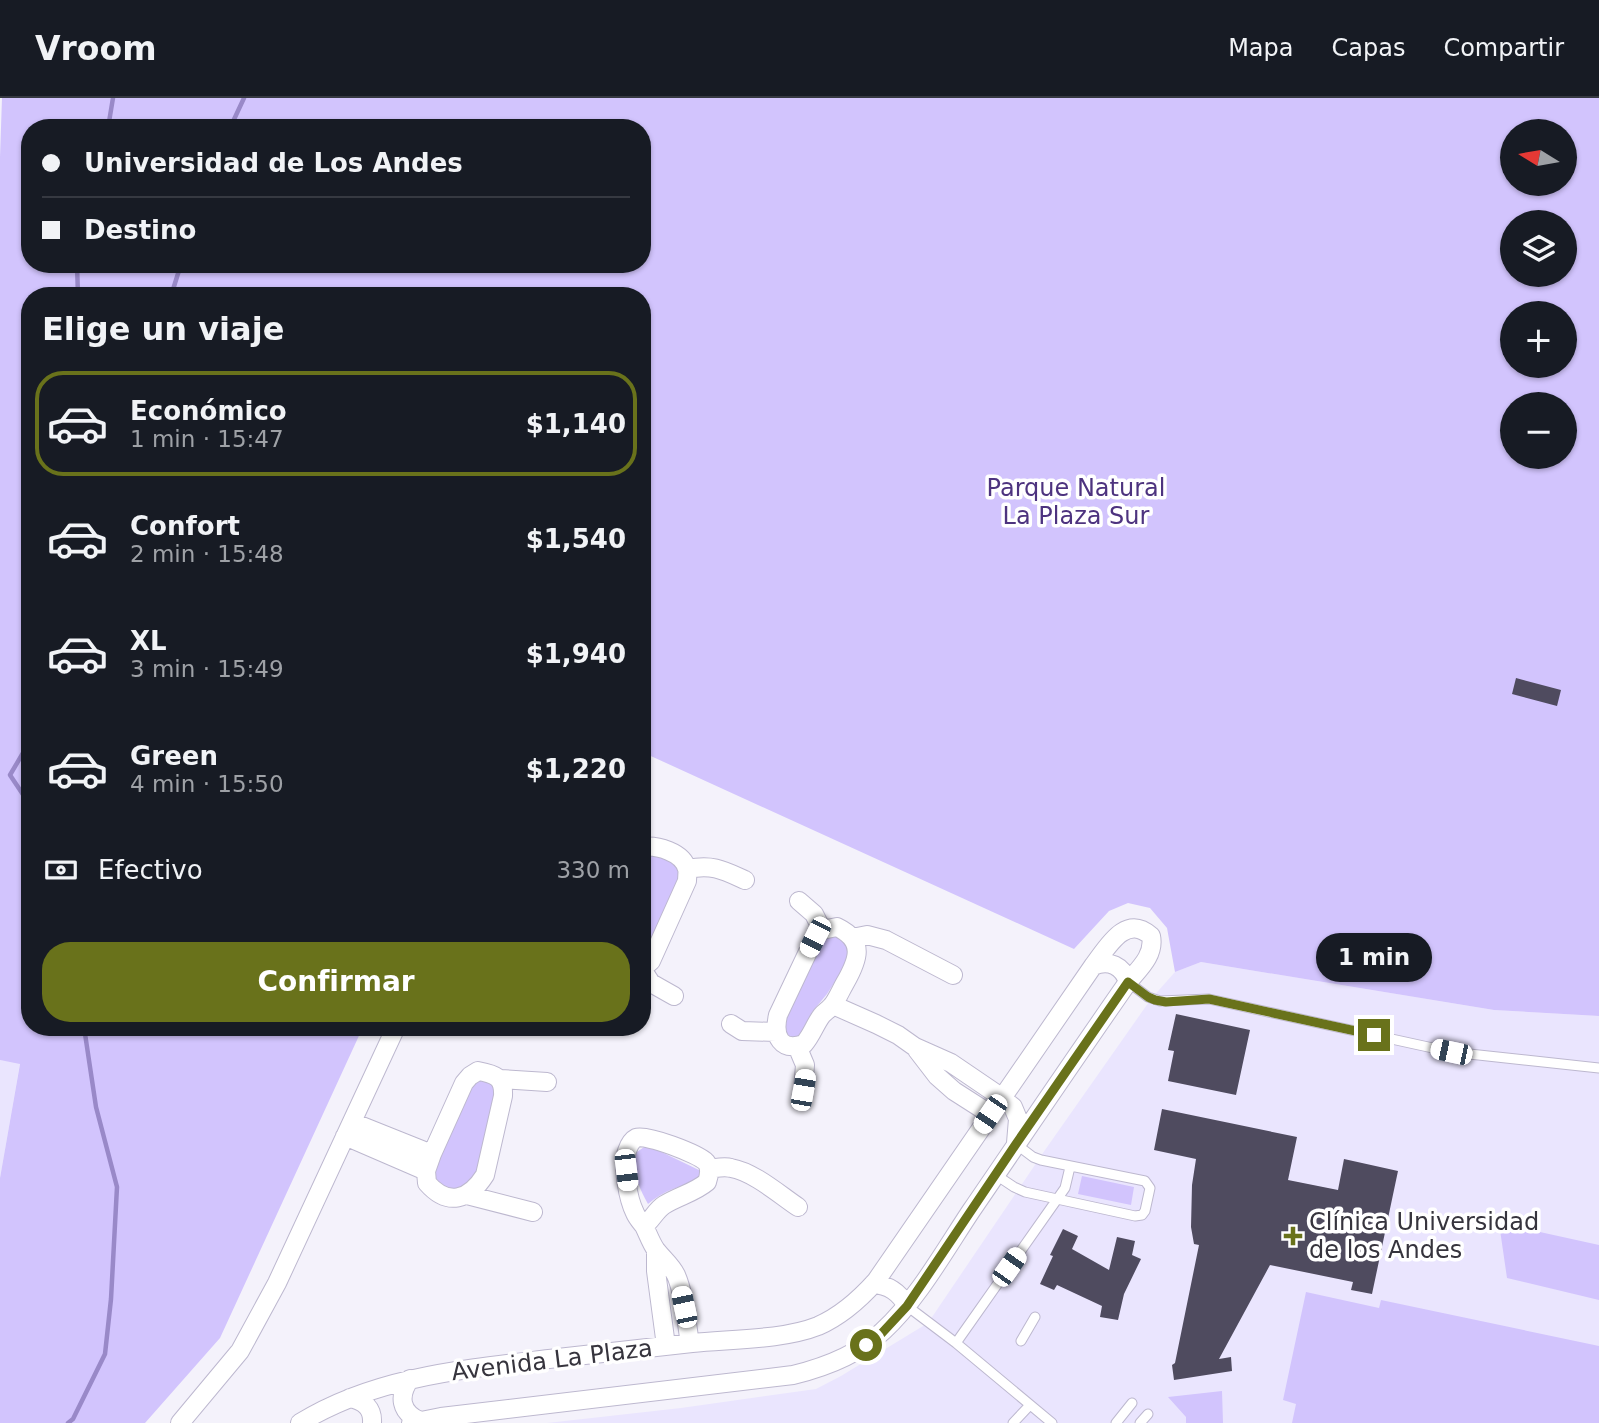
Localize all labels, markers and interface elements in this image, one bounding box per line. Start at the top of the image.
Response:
text: Vroom [35,29,157,68]
text: Mapa [1228,34,1294,62]
text: Capas [1332,34,1405,62]
text: Compartir [1443,34,1564,62]
north arrow [1500,119,1577,196]
map controls [1500,119,1577,469]
text: Universidad de Los Andes [84,148,463,178]
button: layers [1500,210,1577,287]
text: Destino [84,215,196,245]
button: + [1500,301,1577,378]
text: Elige un viaje [42,310,284,348]
icon: car [46,392,109,455]
button: − [1500,392,1577,469]
text: Económico [130,396,287,426]
text: $1,140 [526,409,626,439]
text: 1 min · 15:47 [130,426,284,452]
park label: Parque Natural La Plaza Sur [987,474,1165,530]
icon: car [46,507,109,570]
text: Confort [130,511,240,541]
text: $1,540 [526,524,626,554]
text: 2 min · 15:48 [130,541,284,567]
icon: car [46,622,109,685]
text: XL [130,626,167,656]
text: $1,940 [526,639,626,669]
text: 3 min · 15:49 [130,656,284,682]
icon: car [46,737,109,800]
text: Green [130,741,218,771]
text: $1,220 [526,754,626,784]
text: 4 min · 15:50 [130,771,284,797]
icon: cash [42,851,80,889]
text: Efectivo [98,855,203,885]
text: 330 m [556,857,630,883]
car [797,914,834,960]
callout: 1 min [1316,934,1432,982]
button: Confirmar [42,942,630,1022]
text: 1 min [1338,944,1410,970]
route end [1358,1019,1390,1051]
car [1429,1037,1474,1067]
car [790,1067,817,1113]
car [970,1091,1011,1137]
car [614,1148,639,1192]
place label: Clínica Universidad de los Andes [1309,1208,1539,1264]
marker: Clínica Universidad de los Andes [1283,1226,1303,1246]
car [989,1244,1030,1290]
car [670,1284,699,1330]
route start [850,1329,882,1361]
street label: Avenida La Plaza [450,1334,654,1386]

